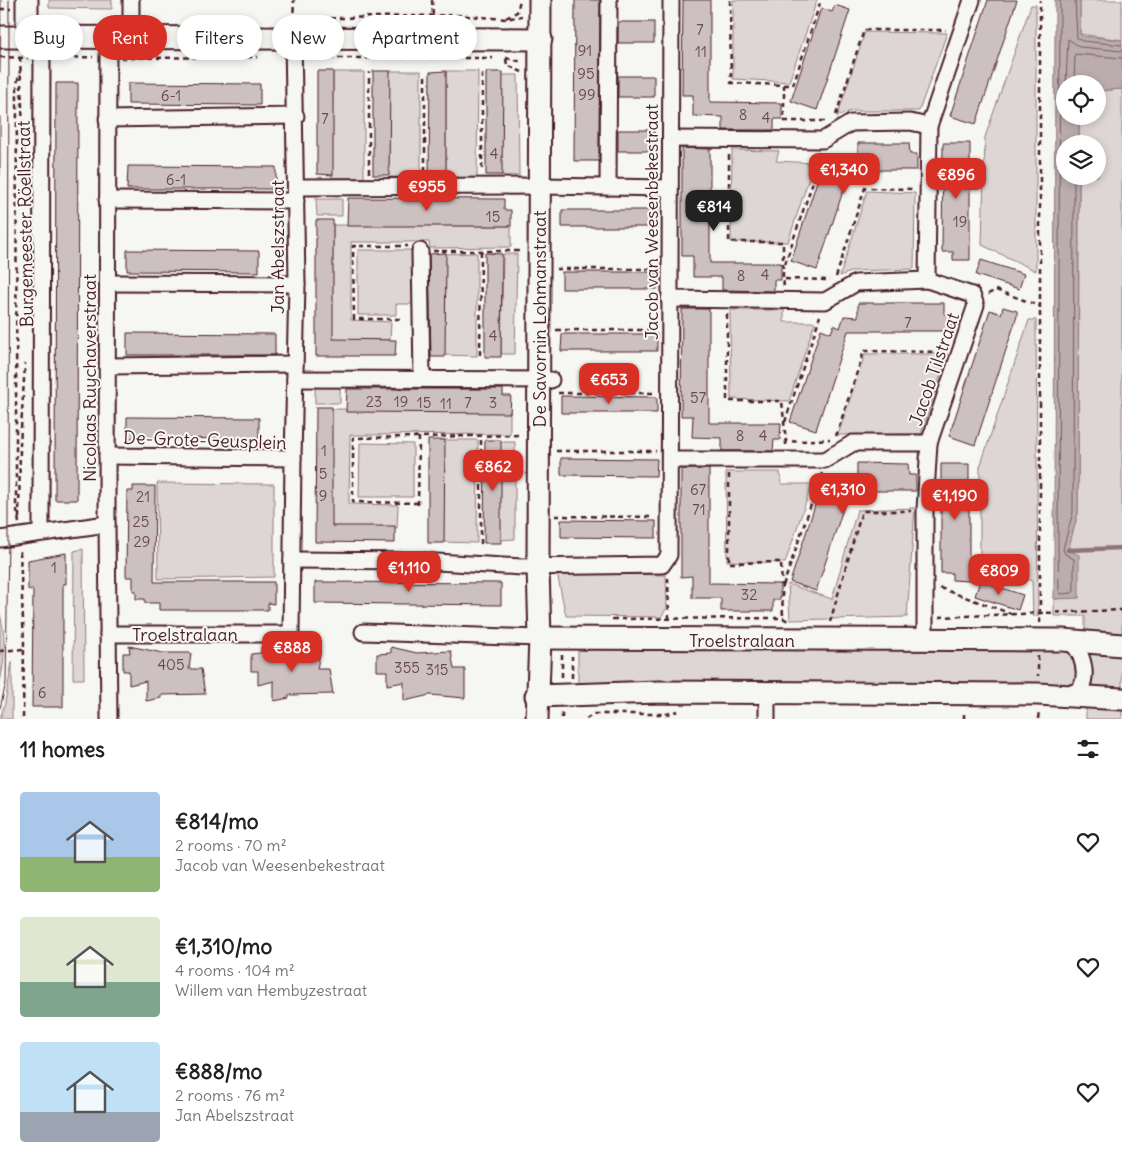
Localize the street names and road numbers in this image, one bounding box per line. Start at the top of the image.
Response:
street label: Jacob van Weesenbekestraat [640,104,663,340]
street label: Burgemeester Röellstraat [12,120,38,328]
street label: Jan Abelszstraat [266,180,289,314]
street label: De Savornin Lohmanstraat [528,211,551,427]
street label: Nicolaas Ruychaverstraat [78,274,101,482]
street label: Jacob Tilstraat [904,309,964,429]
street label: De-Grote-Geusplein [123,426,287,454]
street label: Troelstralaan [132,623,238,646]
street label: Troelstralaan [689,629,795,652]

